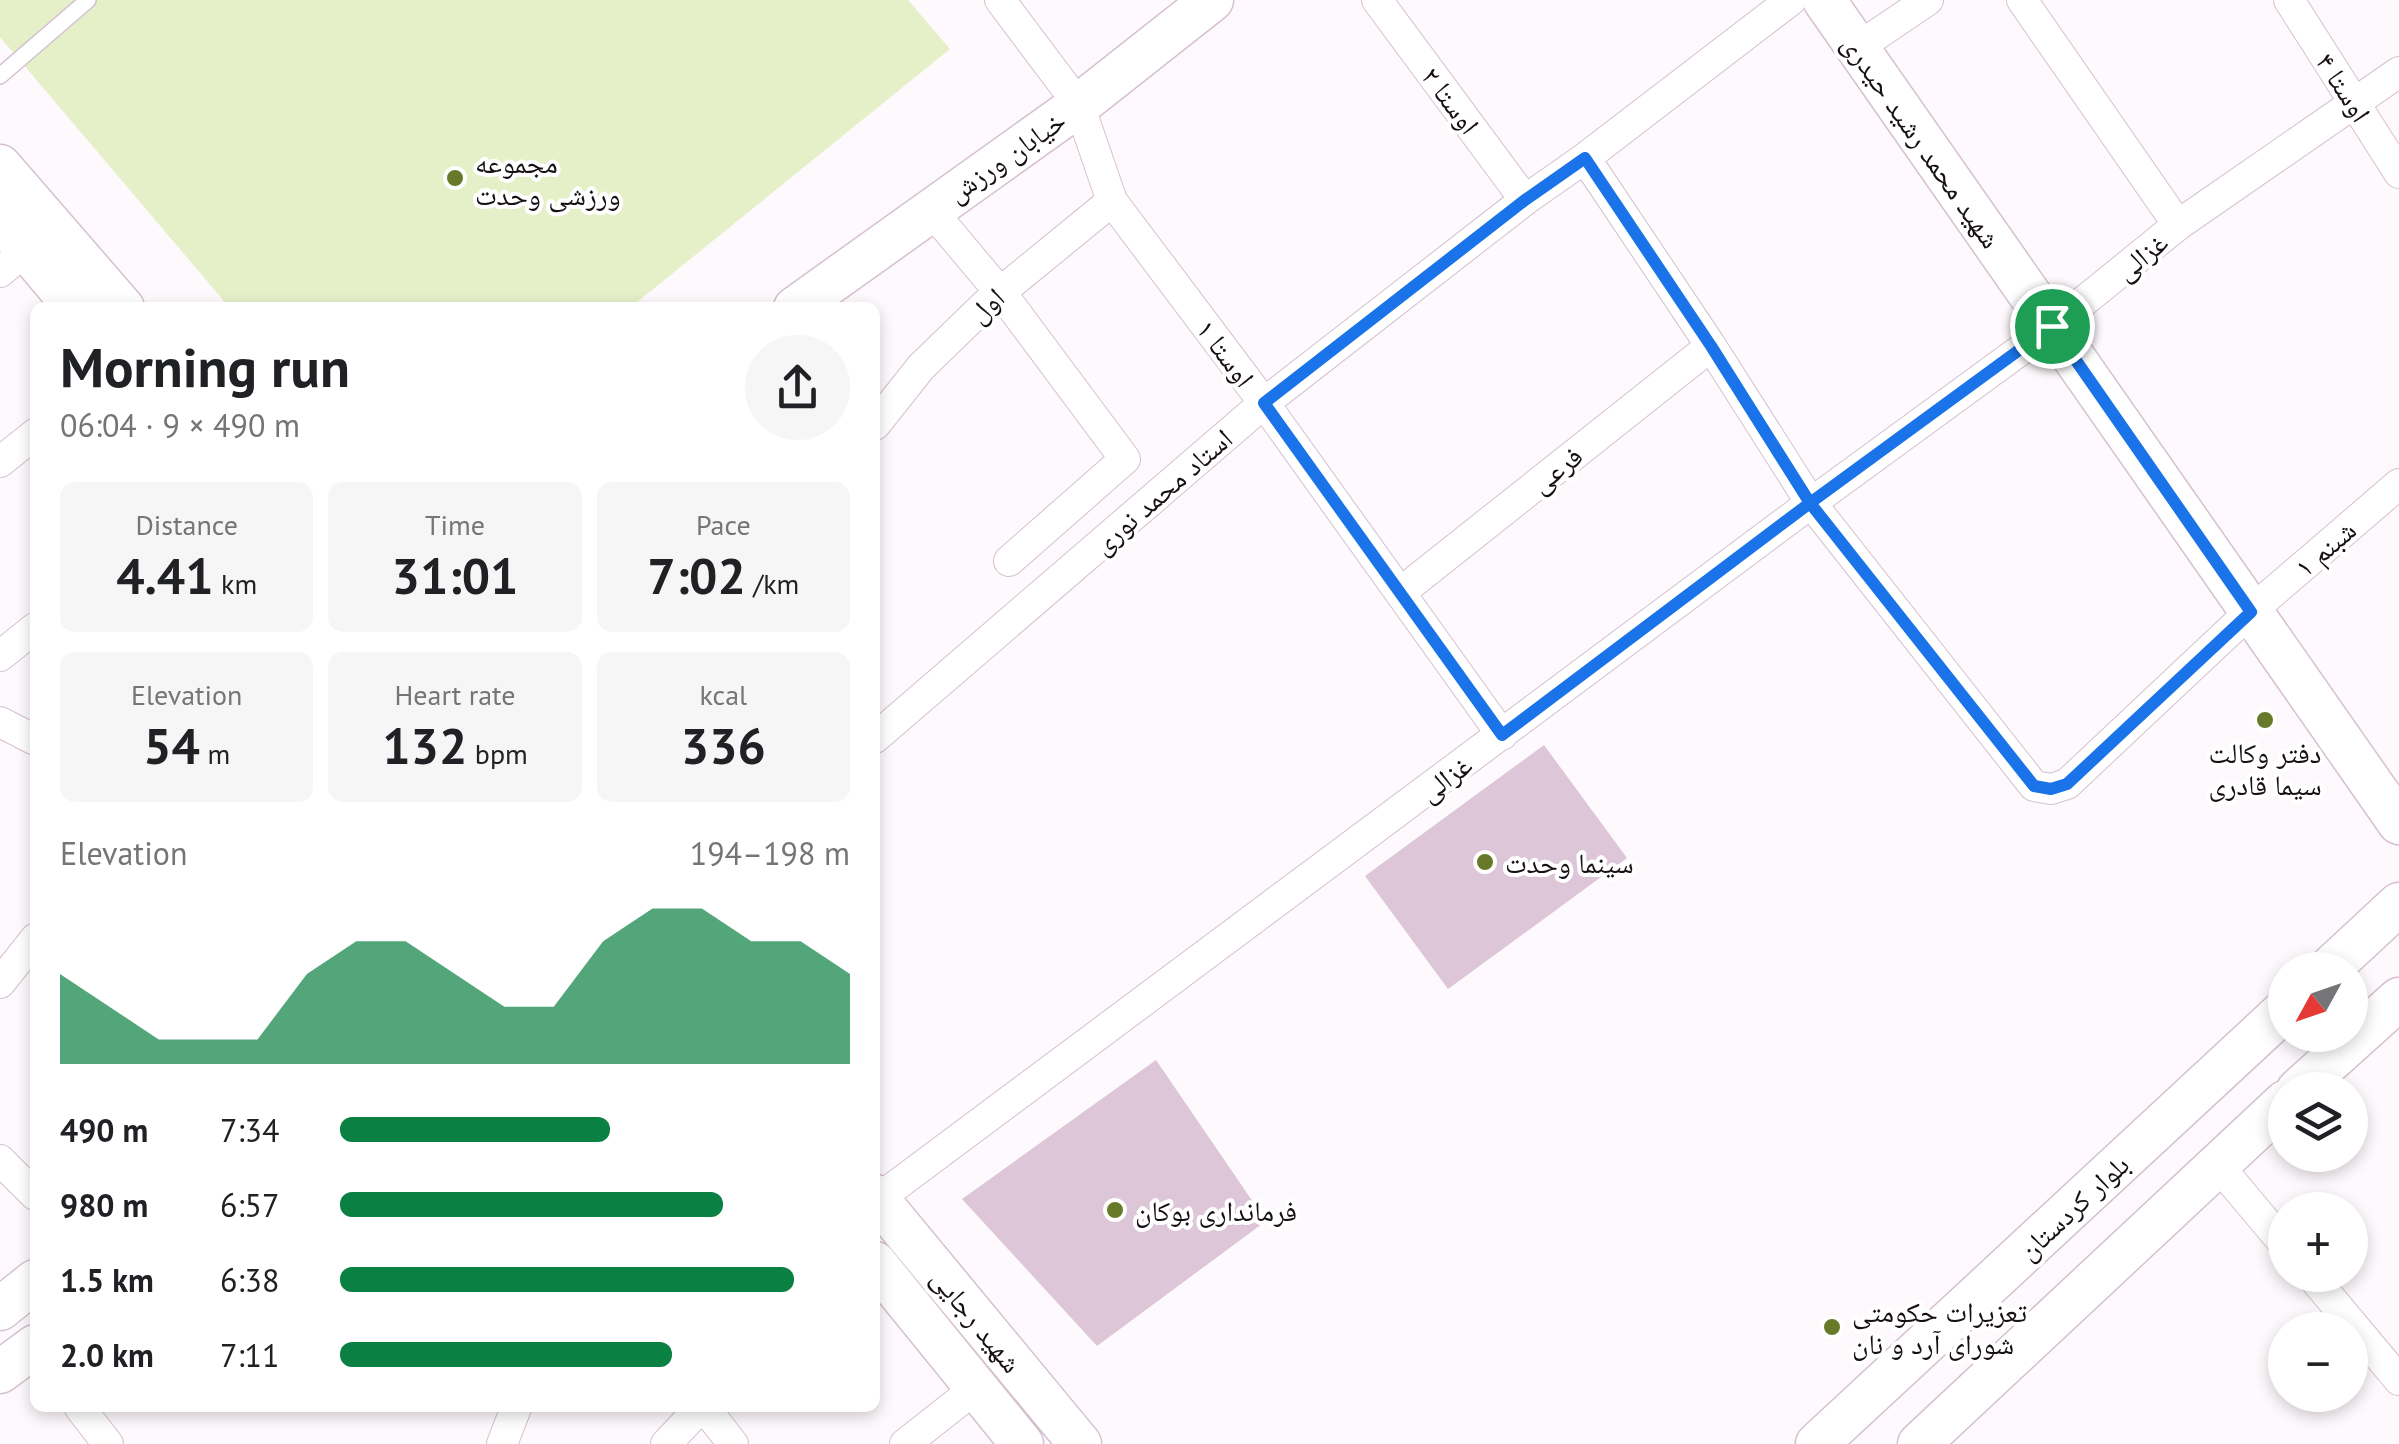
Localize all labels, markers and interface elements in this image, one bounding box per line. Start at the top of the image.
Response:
street label: شهید محمد رشید حیدری [1834,27,2010,255]
street label: اوستا ۴ [2308,45,2380,129]
street label: اوستا ۲ [1414,59,1488,141]
street label: خیابان ورزش [939,102,1073,210]
place label: مجموعه ورزشی وحدت [475,144,621,213]
marker: مجموعه ورزشی وحدت [444,167,466,189]
street label: غزالی [2107,224,2175,288]
street label: اول [960,279,1012,331]
pin [2010,284,2095,369]
icon: arrive [2025,299,2080,354]
street label: اوستا ۱ [1189,312,1263,394]
text: Morning run [60,331,350,402]
button: share [745,335,850,440]
text: 06:04 · 9 × 490 m [60,404,300,446]
street label: استاد محمد نوری [1084,420,1240,562]
street label: فرعی [1522,437,1590,501]
text: Distance [135,506,238,543]
text: Time [425,506,485,543]
text: Pace [696,506,751,543]
street label: شبنم ۱ [2287,511,2364,586]
text: 4.41 [116,543,214,608]
text: 31:01 [392,543,518,608]
text: 7:02 [647,543,746,608]
text: km [214,565,257,602]
text: /km [746,565,799,602]
text: Elevation [131,676,242,713]
text: Heart rate [394,676,516,713]
text: kcal [699,676,747,713]
marker: دفتر وکالت سیما قادری [2254,709,2276,731]
text: 54 [143,713,200,778]
text: 132 [382,713,467,778]
text: 336 [681,713,766,778]
place label: دفتر وکالت سیما قادری [2208,734,2322,803]
text: m [200,735,230,772]
text: bpm [467,735,528,772]
street label: غزالی [1411,746,1479,810]
text: Elevation [60,832,187,874]
text: 194–198 m [690,832,850,874]
place label: سینما وحدت [1505,844,1634,881]
marker: سینما وحدت [1474,851,1496,873]
north arrow [2268,952,2368,1052]
map controls [2268,952,2368,1412]
button: layers [2268,1072,2368,1172]
text: 490 m [60,1109,148,1151]
text: 7:34 [220,1109,279,1151]
street label: بلوار کردستان [2010,1146,2136,1268]
text: 980 m [60,1184,148,1226]
text: 6:57 [220,1184,279,1226]
place label: فرمانداری بوکان [1135,1192,1297,1229]
button: + [2268,1192,2368,1292]
marker: فرمانداری بوکان [1104,1199,1126,1221]
text: 1.5 km [60,1259,154,1301]
text: 6:38 [220,1259,279,1301]
street label: شهید رجایی [923,1260,1031,1380]
place label: تعزیرات حکومتی شورای آرد و نان [1852,1293,2027,1362]
button: − [2268,1312,2368,1412]
marker: تعزیرات حکومتی شورای آرد و نان [1821,1316,1843,1338]
text: 2.0 km [60,1334,154,1376]
text: 7:11 [220,1334,279,1376]

